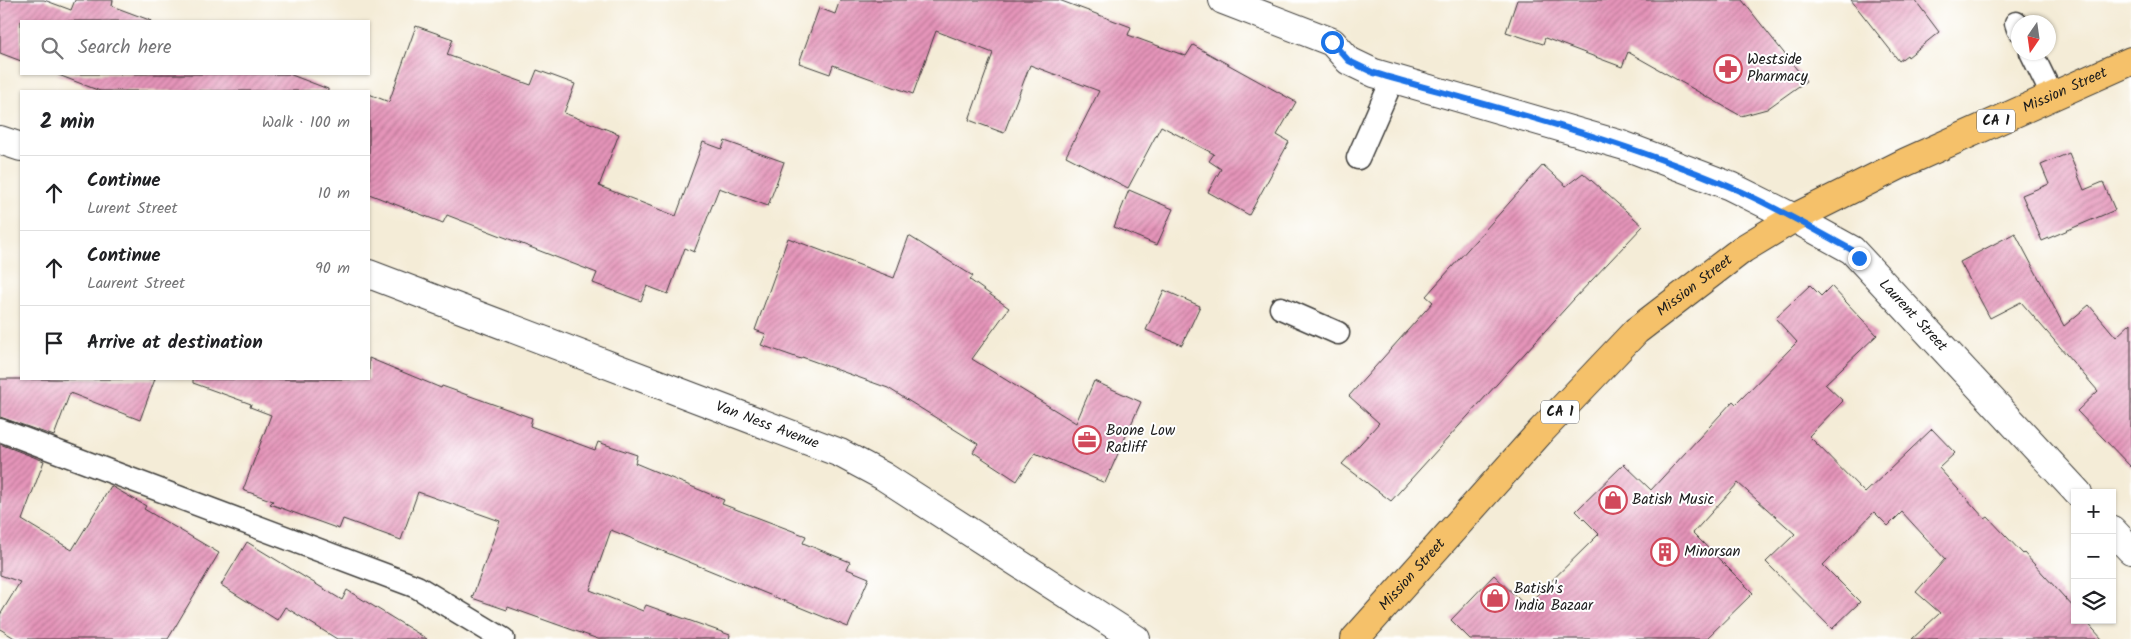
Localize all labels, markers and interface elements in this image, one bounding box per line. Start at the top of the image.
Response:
north arrow [2011,15,2056,60]
search box [20,20,370,75]
route start [1321,31,1344,54]
text: Search here [78,33,172,63]
icon: search [38,34,66,62]
place label: Westside Pharmacy [1747,48,1809,89]
pharmacy icon: Westside Pharmacy [1713,54,1743,84]
street label: Mission Street [2019,61,2111,120]
text: 2 min [40,106,95,139]
text: Walk · 100 m [262,110,350,135]
road number: CA 1 [1977,110,2015,132]
text: Continue [87,166,160,196]
icon: ahead [40,179,68,207]
text: 10 m [318,181,350,206]
text: Lurent Street [87,196,178,221]
text: Continue [87,241,160,271]
route end [1848,247,1871,270]
street label: Mission Street [1651,249,1738,323]
icon: ahead [40,254,68,282]
text: 90 m [315,256,350,281]
text: Laurent Street [87,271,185,296]
street label: Laurent Street [1873,274,1953,358]
text: Arrive at destination [87,328,263,358]
icon: arrive [40,329,68,357]
street label: Van Ness Avenue [712,395,823,456]
road number: CA 1 [1541,401,1579,424]
place label: Boone Low Ratliff [1106,419,1176,460]
office icon: Boone Low Ratliff [1072,425,1102,455]
shop icon: Batish Music [1598,485,1628,515]
place label: Batish Music [1632,488,1714,512]
map controls [2071,489,2116,624]
button: + [2071,489,2116,534]
street label: Mission Street [1373,533,1452,617]
button: − [2071,534,2116,579]
building icon: Minorsan [1650,537,1680,567]
place label: Minorsan [1684,540,1741,564]
place label: Batish's India Bazaar [1514,577,1594,618]
button: layers [2071,579,2116,624]
shop icon: Batish's India Bazaar [1480,583,1510,613]

